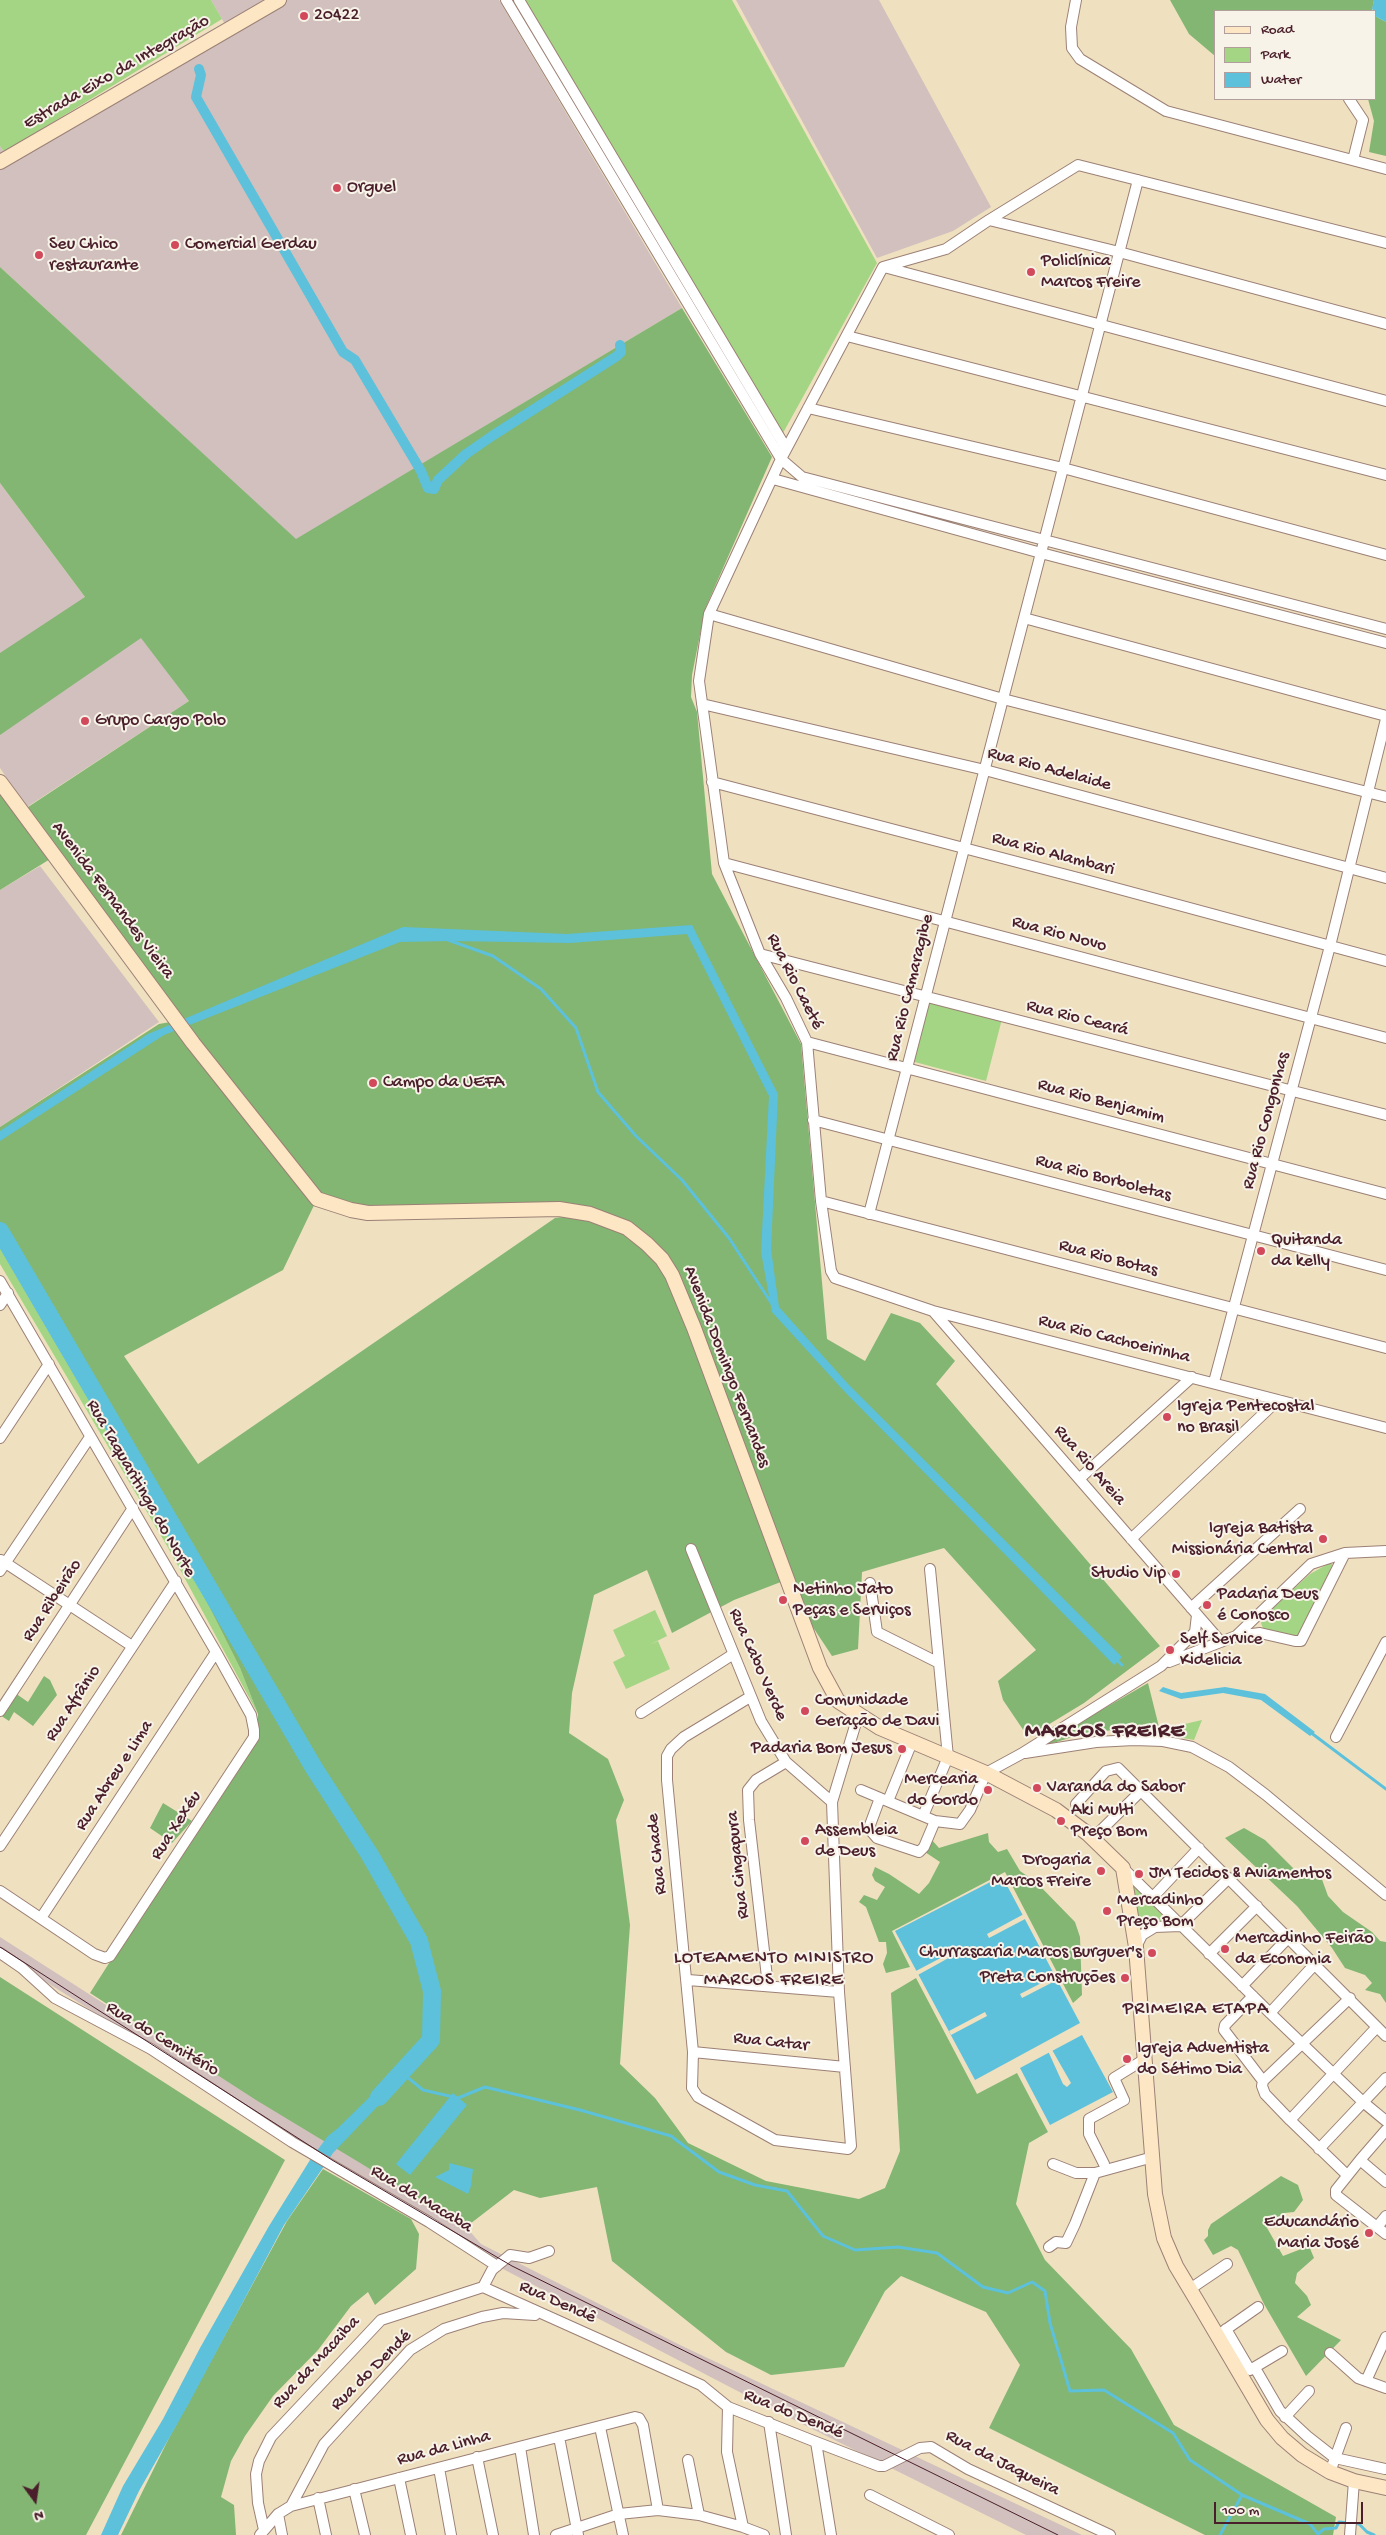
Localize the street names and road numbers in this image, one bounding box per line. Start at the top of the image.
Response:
street label: Estrada Eixo da Integração [20,11,214,135]
street label: Rua Rio Adelaide [985,743,1113,797]
street label: Avenida Fernandes Vieira [46,818,178,984]
street label: Rua Rio Alambari [989,828,1117,882]
street label: Rua Rio Camaragibe [882,912,940,1064]
street label: Rua Rio Novo [1009,912,1109,958]
street label: Rua Rio Caeté [761,930,827,1034]
street label: Rua Rio Ceará [1024,996,1130,1042]
street label: Rua Rio Congonhas [1238,1050,1296,1192]
street label: Rua Rio Benjamim [1035,1075,1167,1129]
street label: Rua Rio Borboletas [1033,1150,1173,1208]
street label: Rua Rio Botas [1056,1235,1160,1283]
street label: Avenida Domingo Fernandes [678,1263,774,1471]
street label: Rua Rio Cachoeirinha [1036,1311,1192,1369]
street label: Rua Taquaritinga do Norte [80,1397,200,1581]
street label: Rua Rio Areia [1048,1421,1130,1511]
street label: Rua Ribeirão [18,1556,88,1646]
street label: Rua Cabo Verde [723,1606,791,1724]
street label: Rua Afrânio [41,1662,107,1746]
street label: Rua Abreu e Lima [71,1717,159,1835]
street label: Rua Xexéu [147,1787,207,1865]
street label: Rua Cingapura [723,1810,755,1920]
street label: Rua Chade [643,1812,673,1896]
street label: Rua do Cemitério [101,1998,223,2082]
street label: Rua Catar [732,2028,810,2058]
street label: Rua da Macaba [366,2161,476,2239]
street label: Rua Dendê [515,2277,599,2329]
street label: Rua da Macaiba [269,2312,365,2414]
street label: Rua do Dendé [327,2326,417,2416]
street label: Rua do Dendé [740,2385,846,2445]
street label: Rua da Linha [395,2426,493,2472]
street label: Rua da Jaqueira [941,2426,1063,2502]

